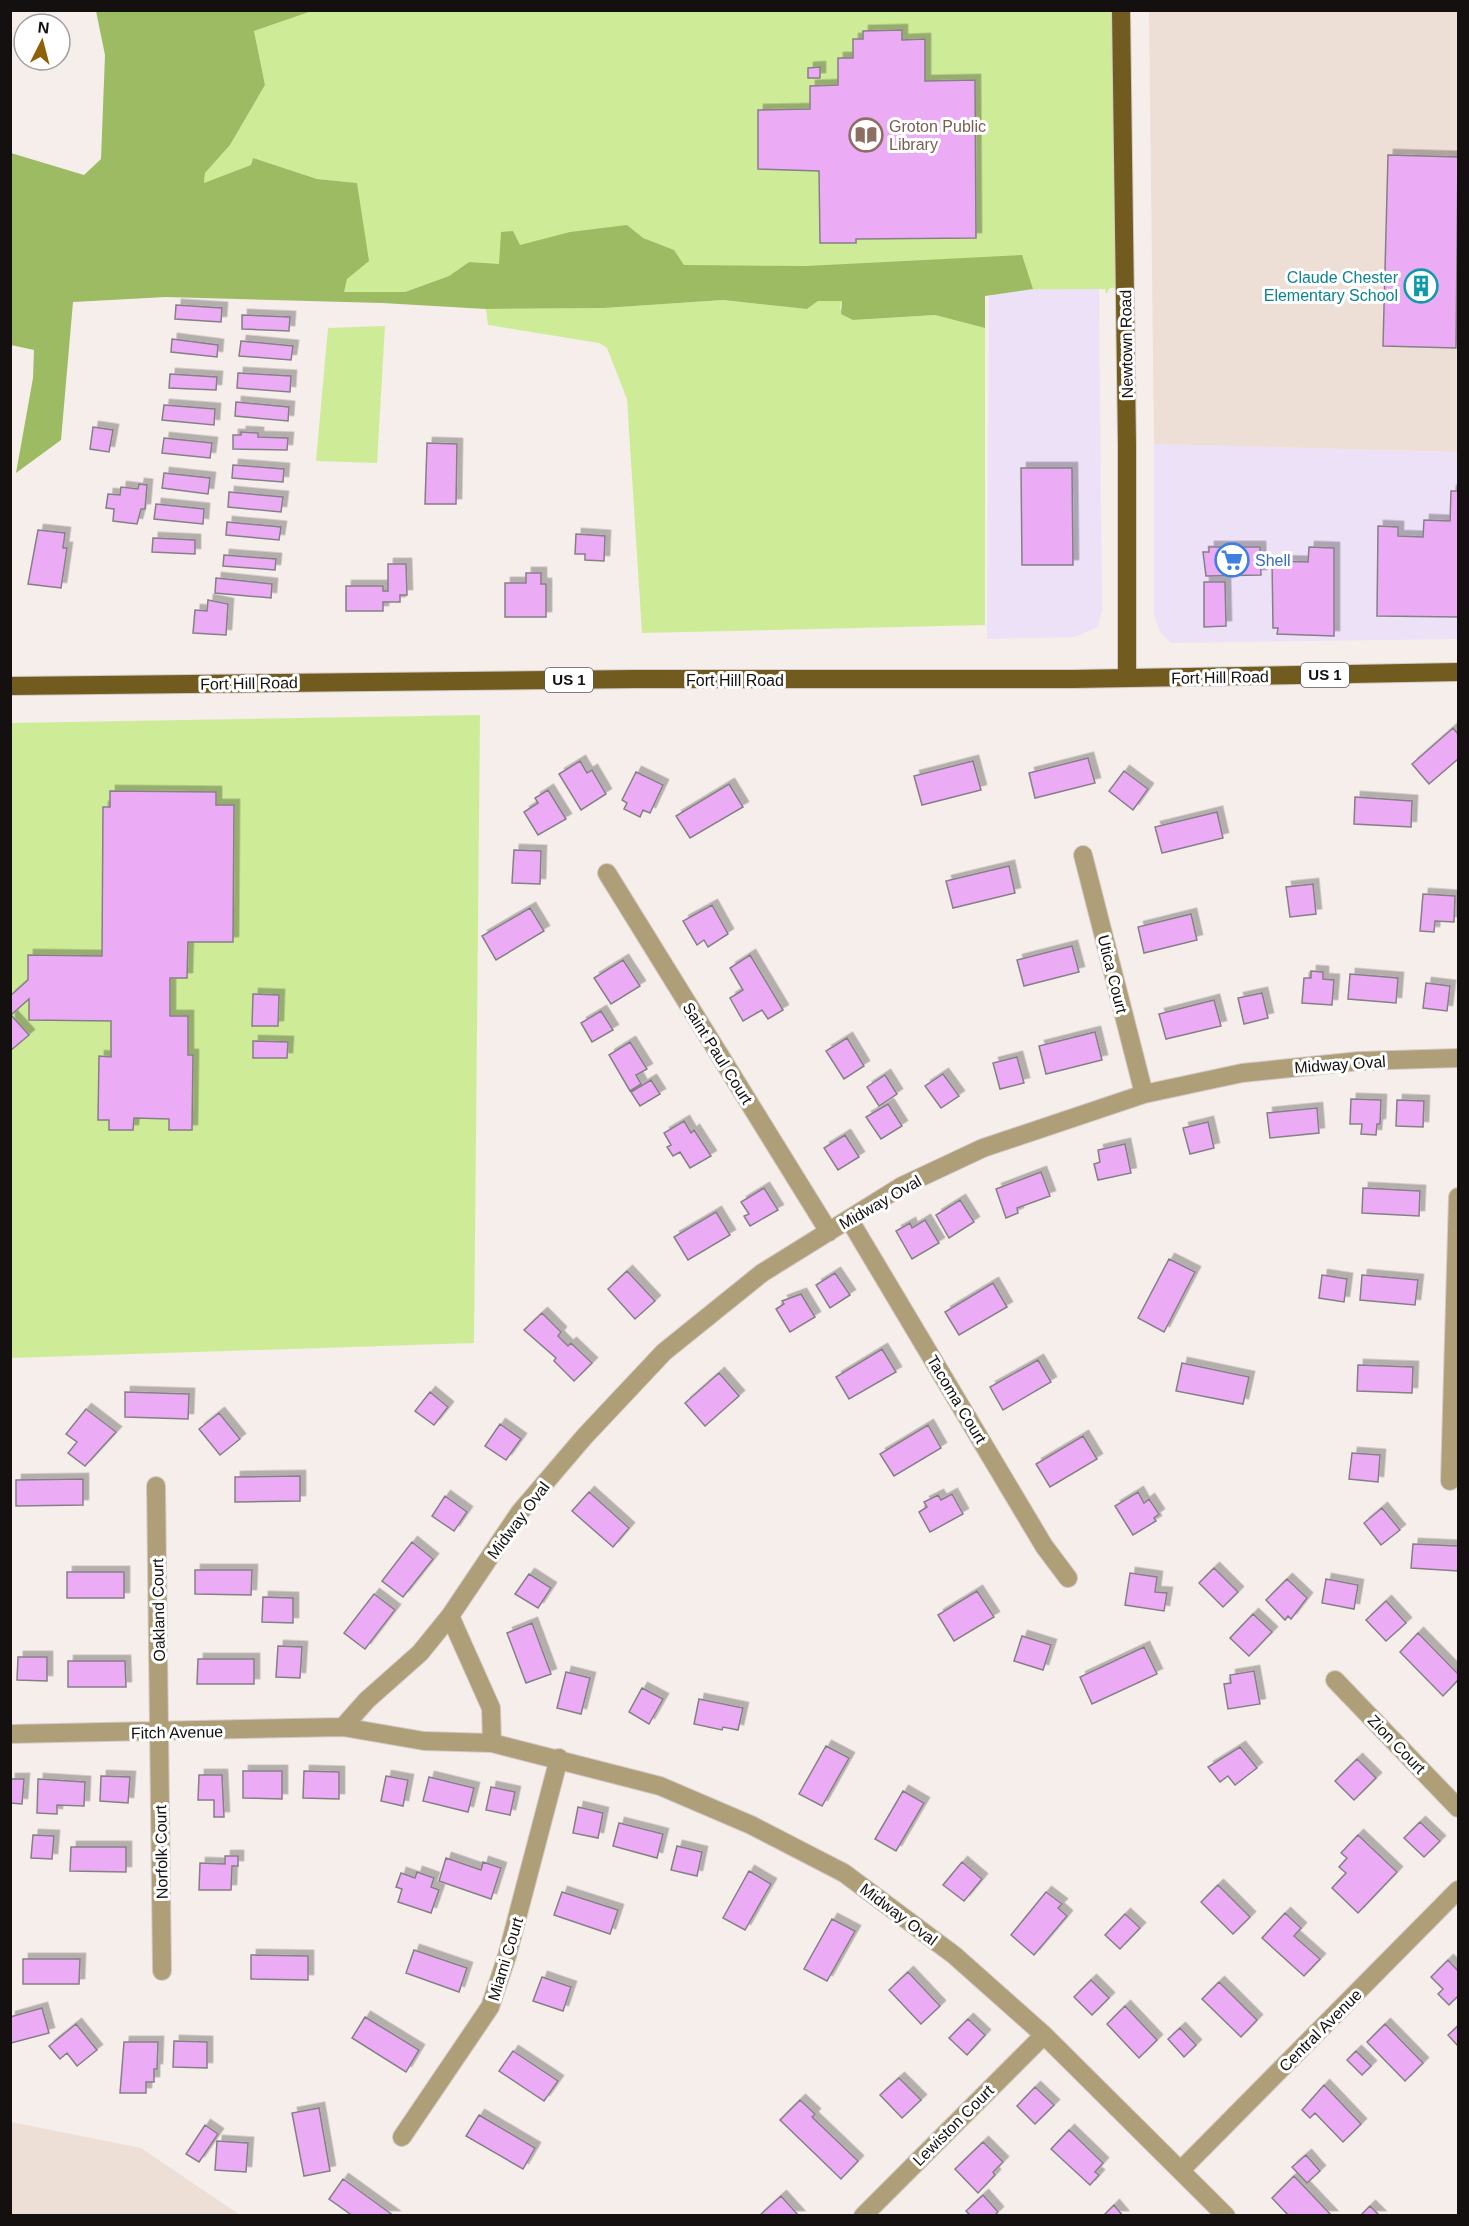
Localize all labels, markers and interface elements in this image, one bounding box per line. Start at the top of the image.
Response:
north arrow [12,12,72,72]
text: N [37,19,50,37]
library icon: Groton Public Library [848,117,884,153]
place label: Groton Public Library [889,118,986,153]
building icon: Claude Chester Elementary School [1403,268,1439,304]
place label: Claude Chester Elementary School [1264,269,1399,304]
street label: Newtown Road [1117,290,1136,398]
supermarket icon: Shell [1214,542,1250,578]
place label: Shell [1255,552,1291,569]
road number: US 1 [1301,663,1349,687]
road number: US 1 [545,668,593,692]
street label: Fort Hill Road [1171,668,1269,687]
street label: Fort Hill Road [686,672,784,689]
street label: Fort Hill Road [200,674,298,693]
street label: Utica Court [1095,933,1131,1016]
street label: Saint Paul Court [679,999,756,1108]
street label: Midway Oval [1294,1053,1386,1076]
street label: Midway Oval [836,1172,924,1233]
street label: Tacoma Court [924,1352,990,1447]
street label: Midway Oval [484,1479,553,1562]
street label: Oakland Court [149,1558,168,1662]
street label: Zion Court [1365,1712,1429,1778]
street label: Fitch Avenue [131,1723,223,1742]
street label: Norfolk Court [152,1804,171,1899]
street label: Midway Oval [857,1880,940,1949]
street label: Miami Court [485,1915,526,2003]
street label: Central Avenue [1276,1986,1365,2075]
street label: Lewiston Court [910,2081,997,2169]

